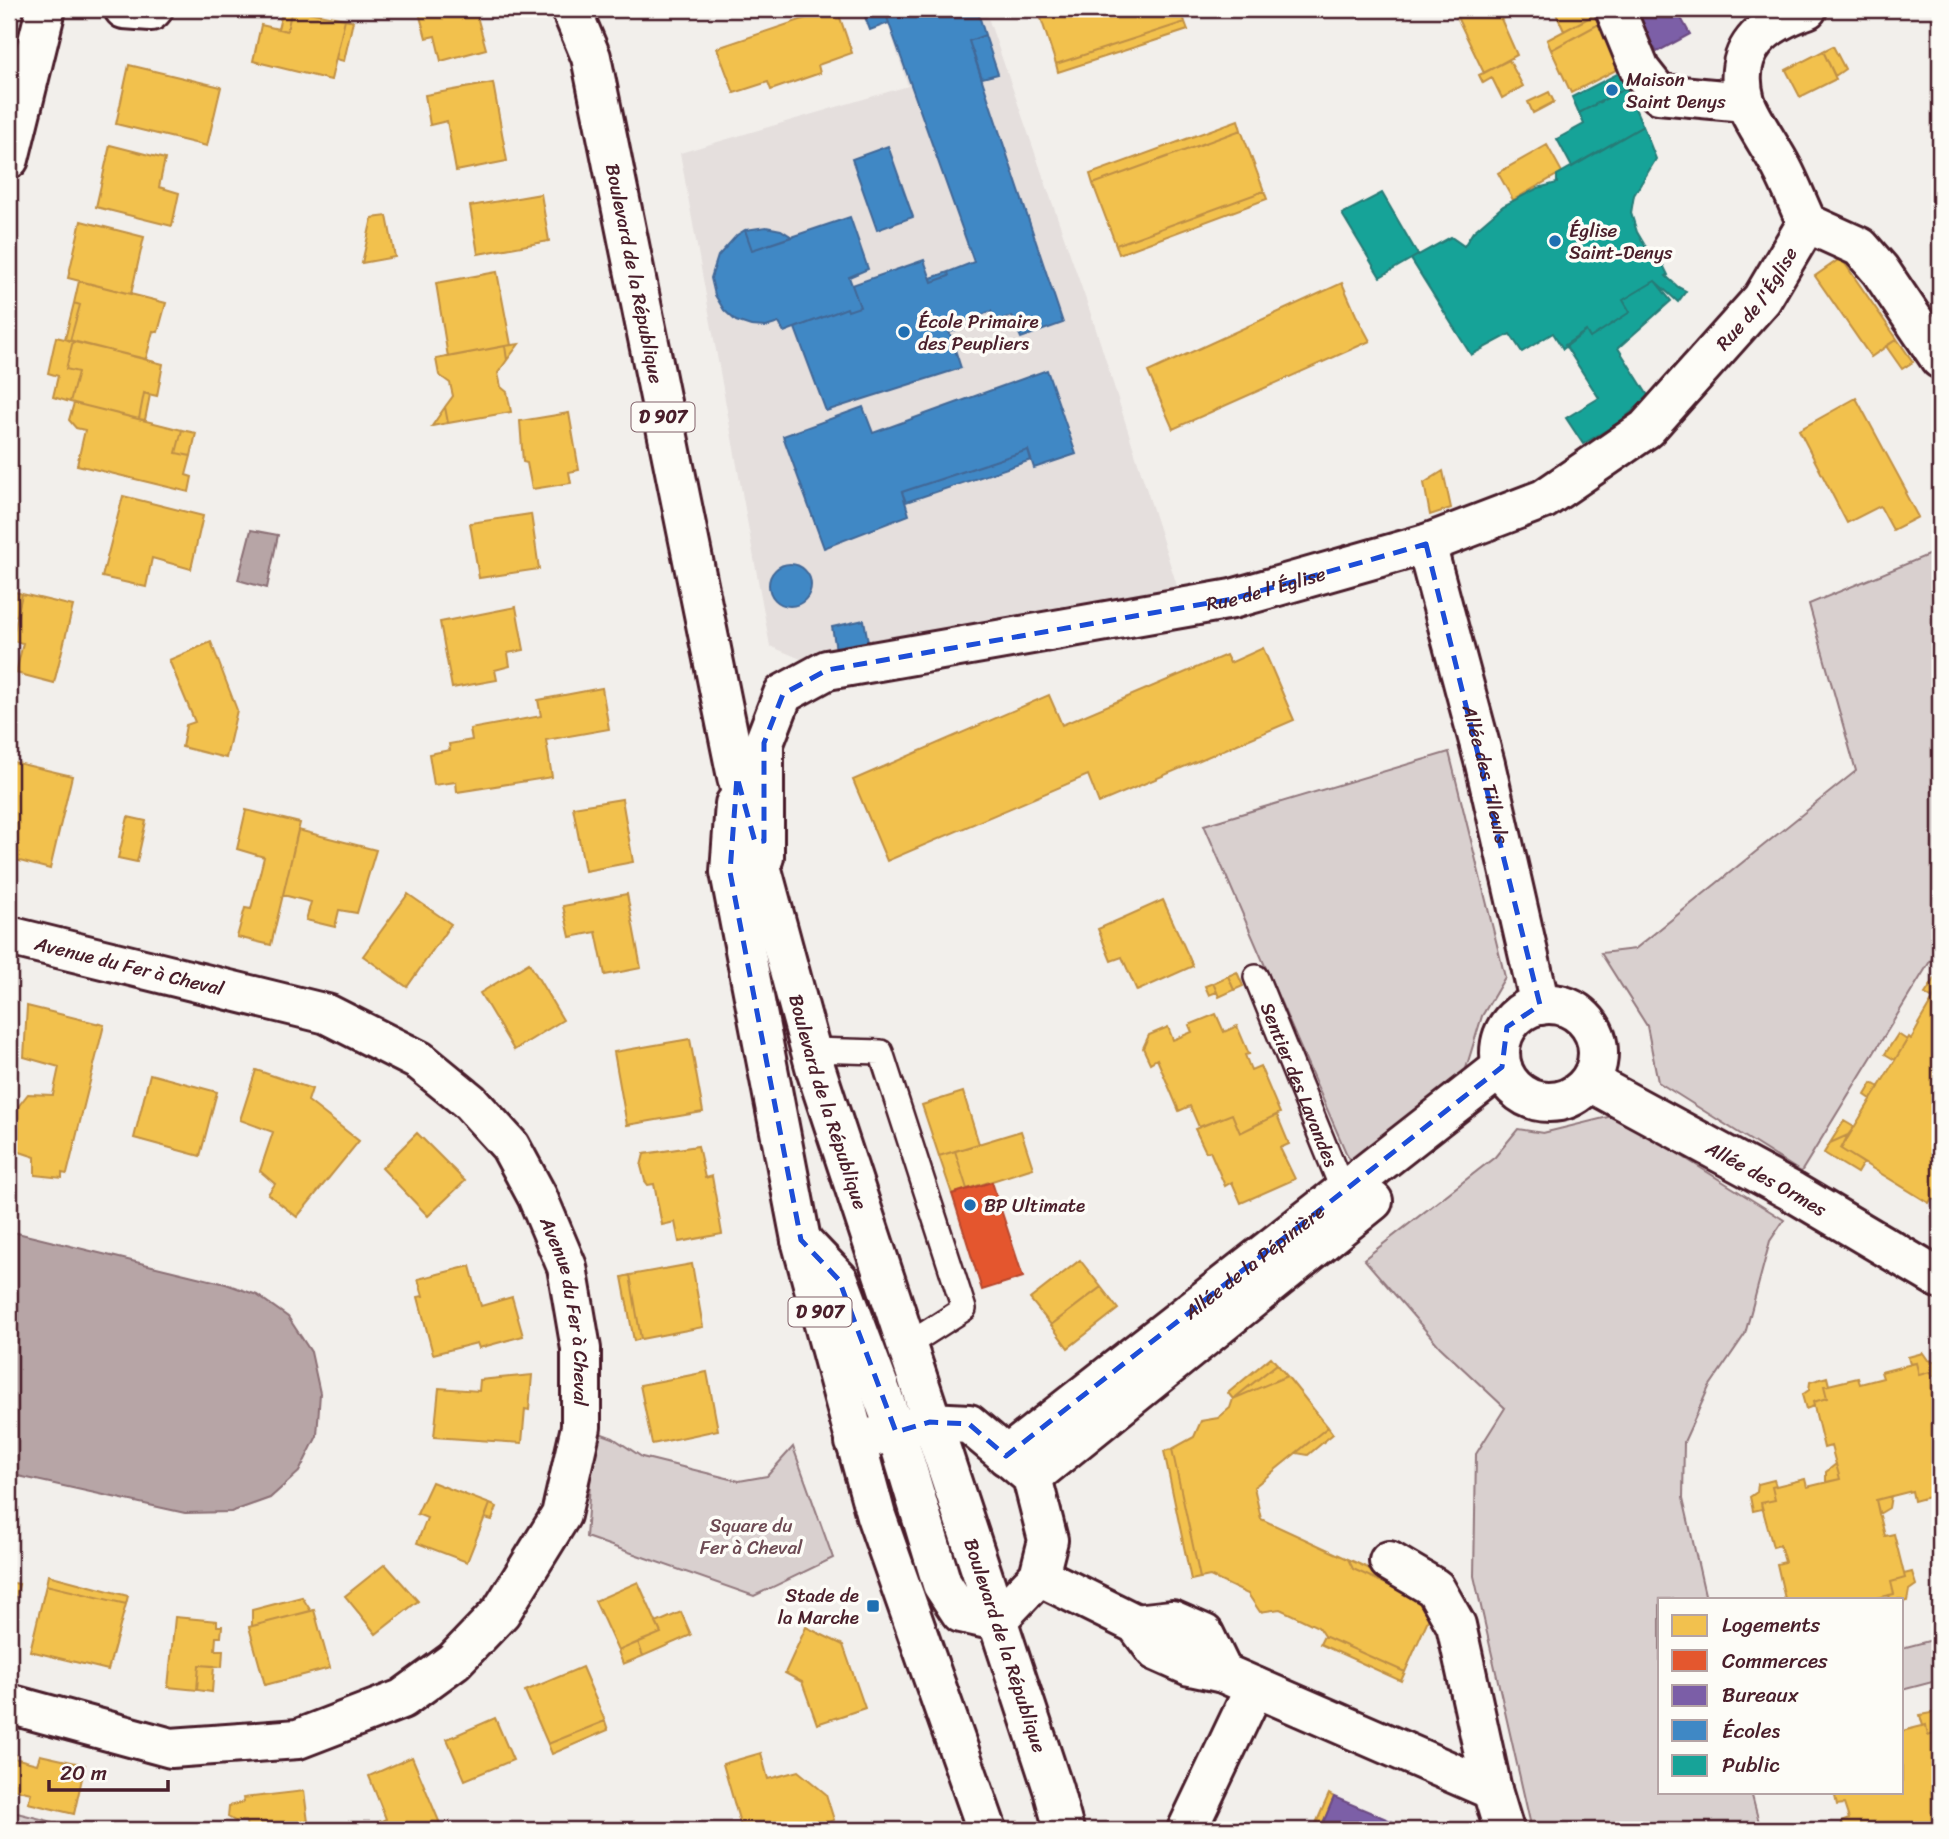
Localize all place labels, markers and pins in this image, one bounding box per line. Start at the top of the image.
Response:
place label: Maison Saint Denys [1626,63,1726,118]
marker: Maison Saint Denys [1604,82,1620,98]
place label: Église Saint-Denys [1569,214,1673,269]
marker: Église Saint-Denys [1547,233,1563,249]
place label: École Primaire des Peupliers [918,305,1039,360]
marker: École Primaire des Peupliers [896,324,912,340]
place label: BP Ultimate [984,1189,1085,1222]
marker: BP Ultimate [962,1197,978,1213]
place label: Stade de la Marche [778,1579,859,1634]
marker: Stade de la Marche [865,1598,881,1614]

